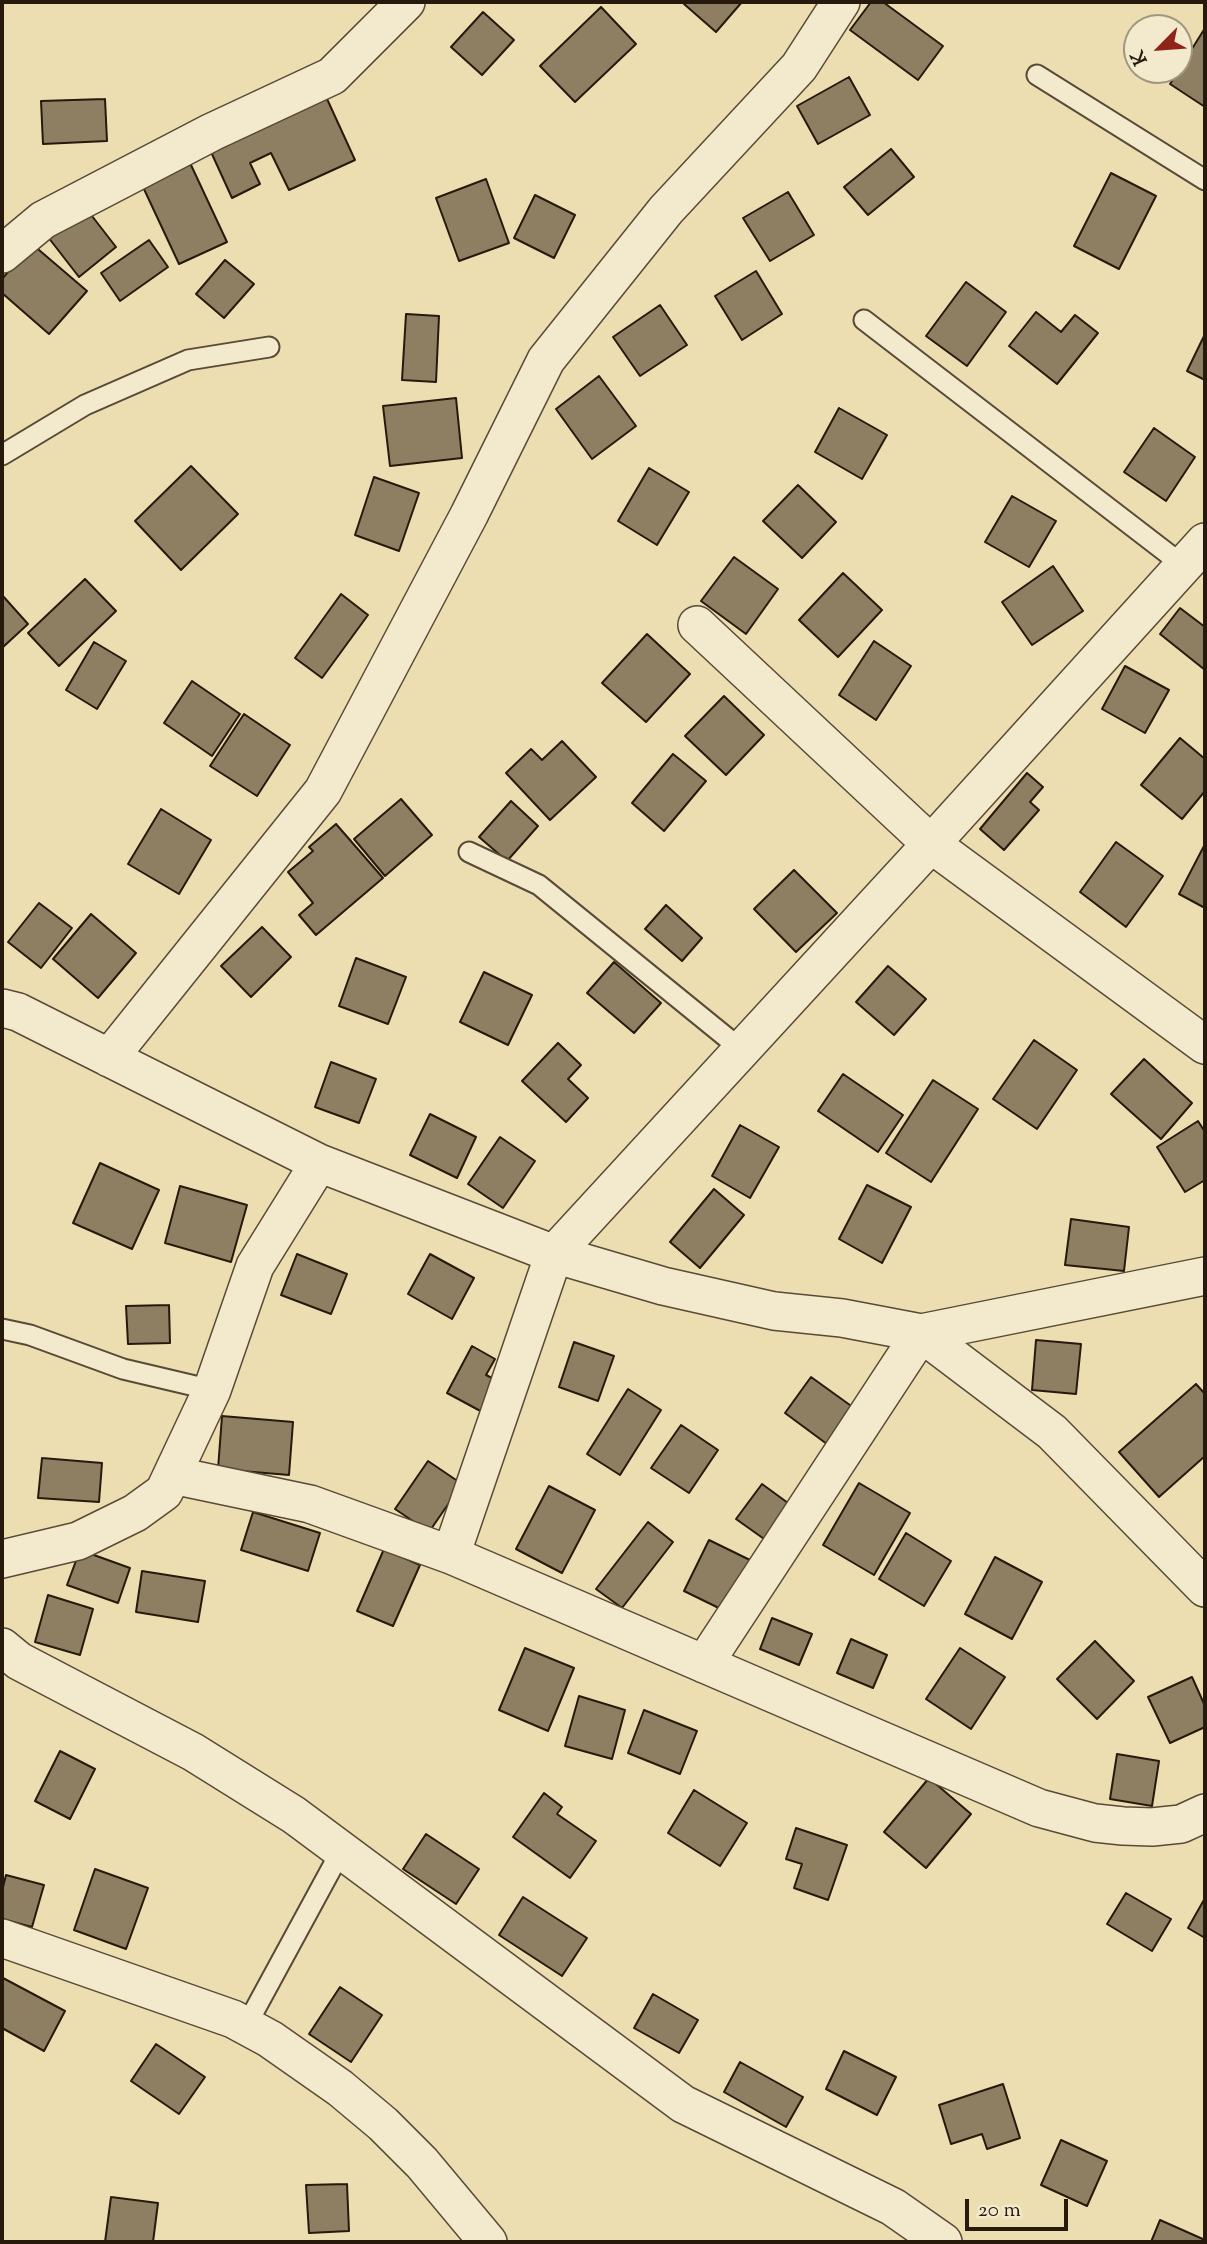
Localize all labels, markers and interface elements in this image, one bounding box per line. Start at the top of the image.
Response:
north arrow [1123,14,1193,84]
text: K [1125,45,1155,69]
scale bar [969,2184,1072,2228]
text: 20 m [978,2196,1021,2226]

